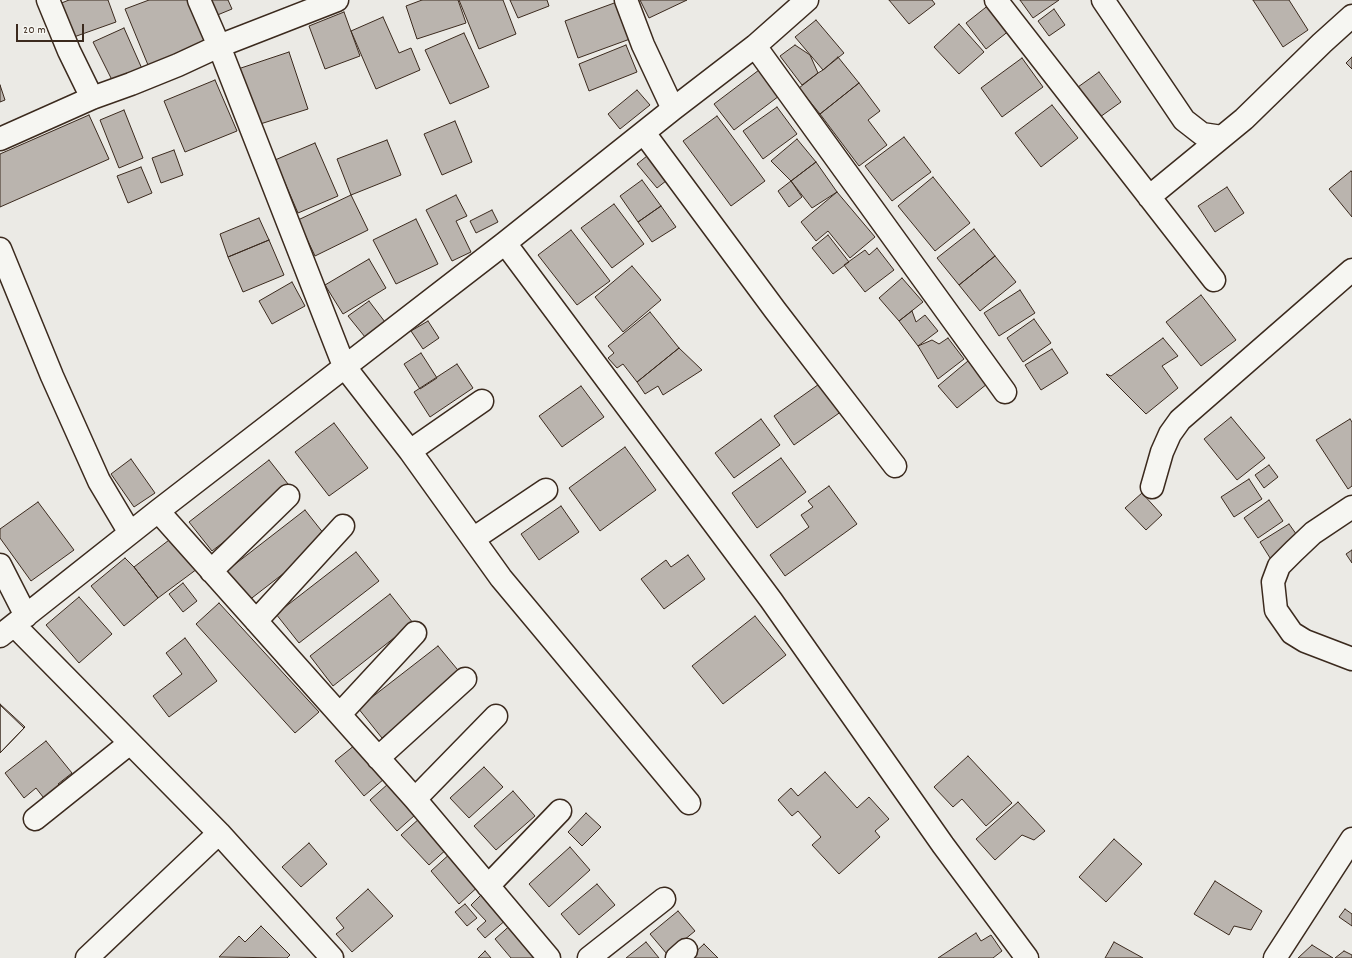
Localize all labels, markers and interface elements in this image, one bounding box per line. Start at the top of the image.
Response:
scale bar [18,16,86,42]
text: 20 m [23,22,46,39]

